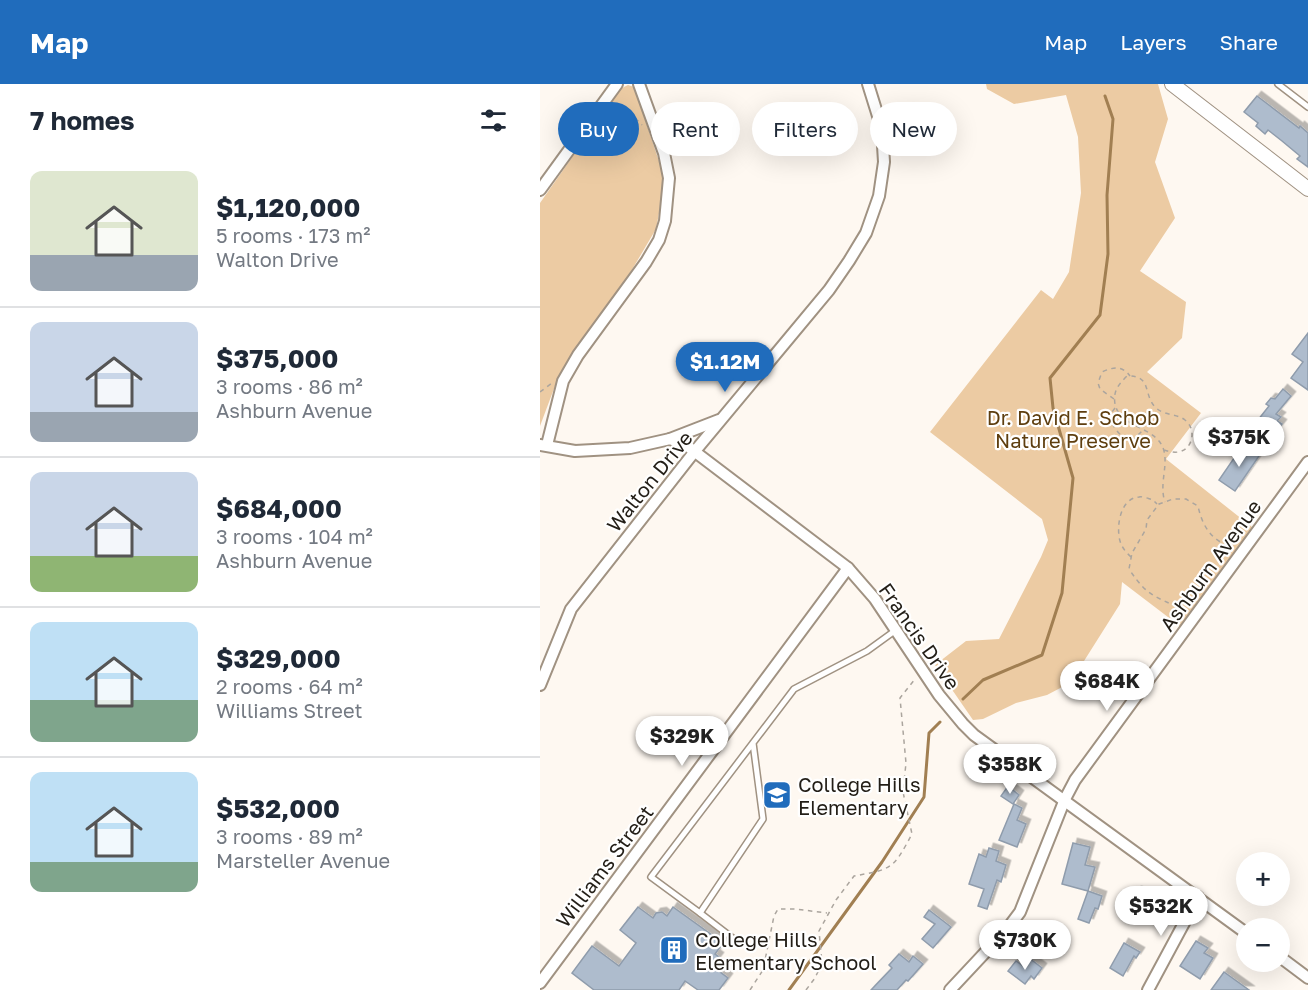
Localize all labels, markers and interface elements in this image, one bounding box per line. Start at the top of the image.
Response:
text: Map [30,26,88,59]
text: Map [1044,29,1087,55]
text: Layers [1120,29,1187,55]
text: Share [1220,29,1278,55]
chip: Buy [558,102,639,156]
chip: Rent [651,102,740,156]
chip: Filters [752,102,858,156]
chip: New [870,102,957,156]
icon: filters [477,104,510,137]
text: 7 homes [30,105,135,136]
text: $1,120,000 [216,192,360,223]
icon: home [78,195,150,267]
text: 5 rooms · 173 m² [216,223,370,247]
text: Walton Drive [216,247,339,271]
pin: $1.12M [676,342,774,393]
text: $375,000 [216,343,338,374]
icon: home [78,346,150,418]
text: $1.12M [690,349,760,373]
text: 3 rooms · 86 m² [216,374,363,398]
text: Ashburn Avenue [216,398,372,422]
park label: Dr. David E. Schob Nature Preserve [987,405,1159,452]
pin: $375K [1197,417,1281,468]
text: $375K [1207,424,1271,448]
street label: Walton Drive [601,426,697,536]
text: $684,000 [216,493,342,524]
street label: Ashburn Avenue [1154,495,1266,635]
icon: home [78,496,150,568]
text: 3 rooms · 104 m² [216,524,373,548]
text: Ashburn Avenue [216,548,372,572]
street label: Francis Drive [874,578,966,694]
text: $329,000 [216,643,341,674]
icon: home [78,646,150,718]
pin: $684K [1065,661,1149,712]
text: $684K [1074,668,1140,692]
text: 2 rooms · 64 m² [216,674,363,698]
text: Williams Street [216,698,363,722]
pin: $329K [640,716,724,767]
text: $329K [650,723,715,747]
pin: $358K [968,744,1052,795]
text: $358K [977,751,1043,775]
place label: College Hills Elementary [798,772,921,819]
school or university icon: College Hills Elementary [761,779,793,811]
text: $532,000 [216,793,340,824]
icon: home [78,796,150,868]
street label: Williams Street [550,800,658,932]
text: 3 rooms · 89 m² [216,824,363,848]
text: Marsteller Avenue [216,848,390,872]
map controls [1236,852,1290,972]
button: + [1236,852,1290,906]
pin: $532K [1119,886,1203,937]
text: $532K [1129,893,1193,917]
button: − [1236,918,1290,972]
pin: $730K [983,920,1067,971]
place label: College Hills Elementary School [695,927,877,974]
text: $730K [993,927,1057,951]
building icon: College Hills Elementary School [658,934,690,966]

